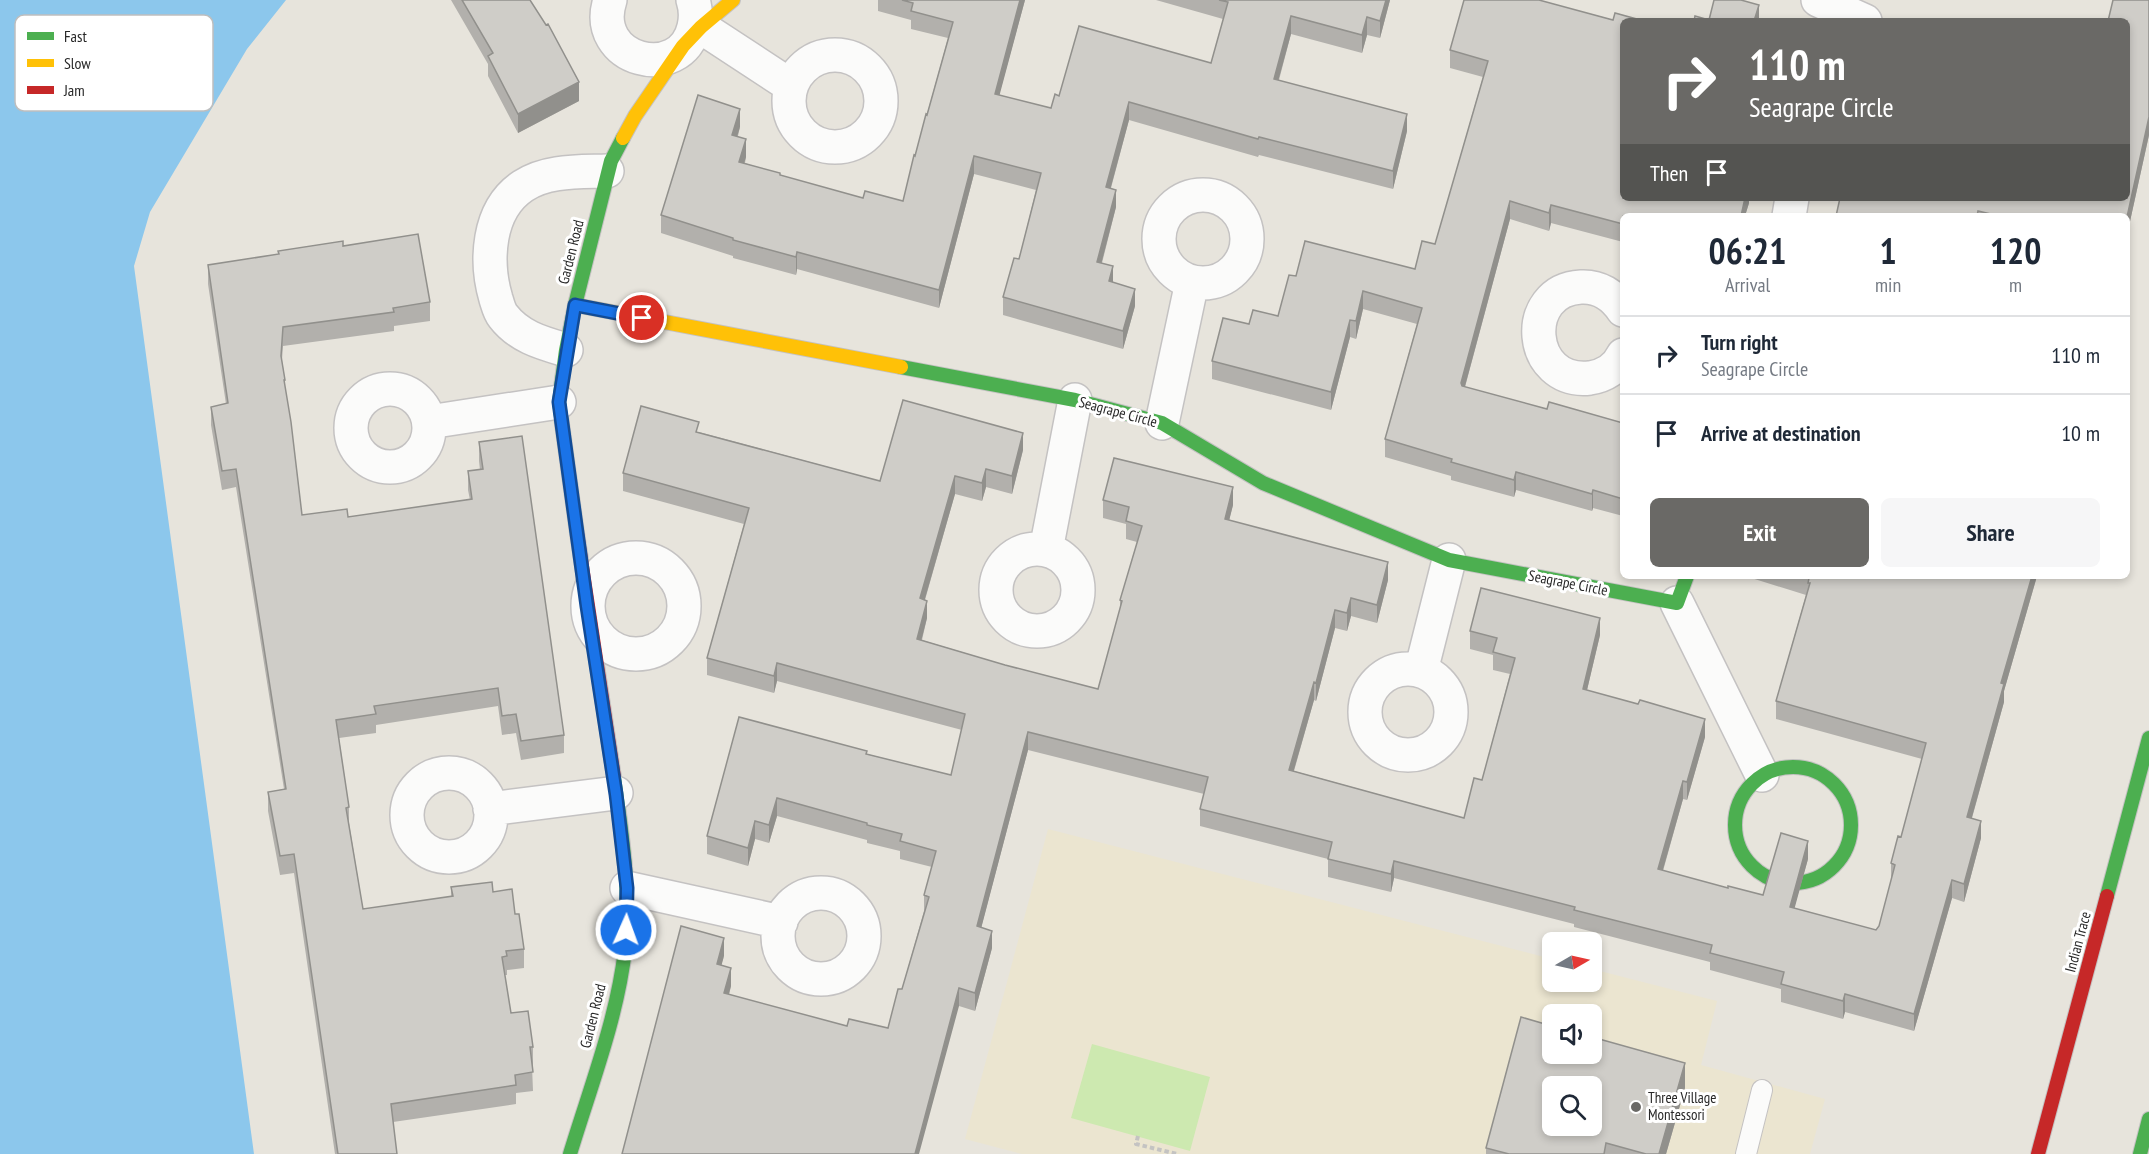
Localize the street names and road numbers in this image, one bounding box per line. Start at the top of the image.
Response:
street label: Garden Road [553,218,588,286]
street label: Seagrape Circle [1077,392,1159,431]
street label: Seagrape Circle [1527,566,1609,600]
street label: Indian Trace [2060,909,2095,974]
street label: Garden Road [575,982,610,1050]

